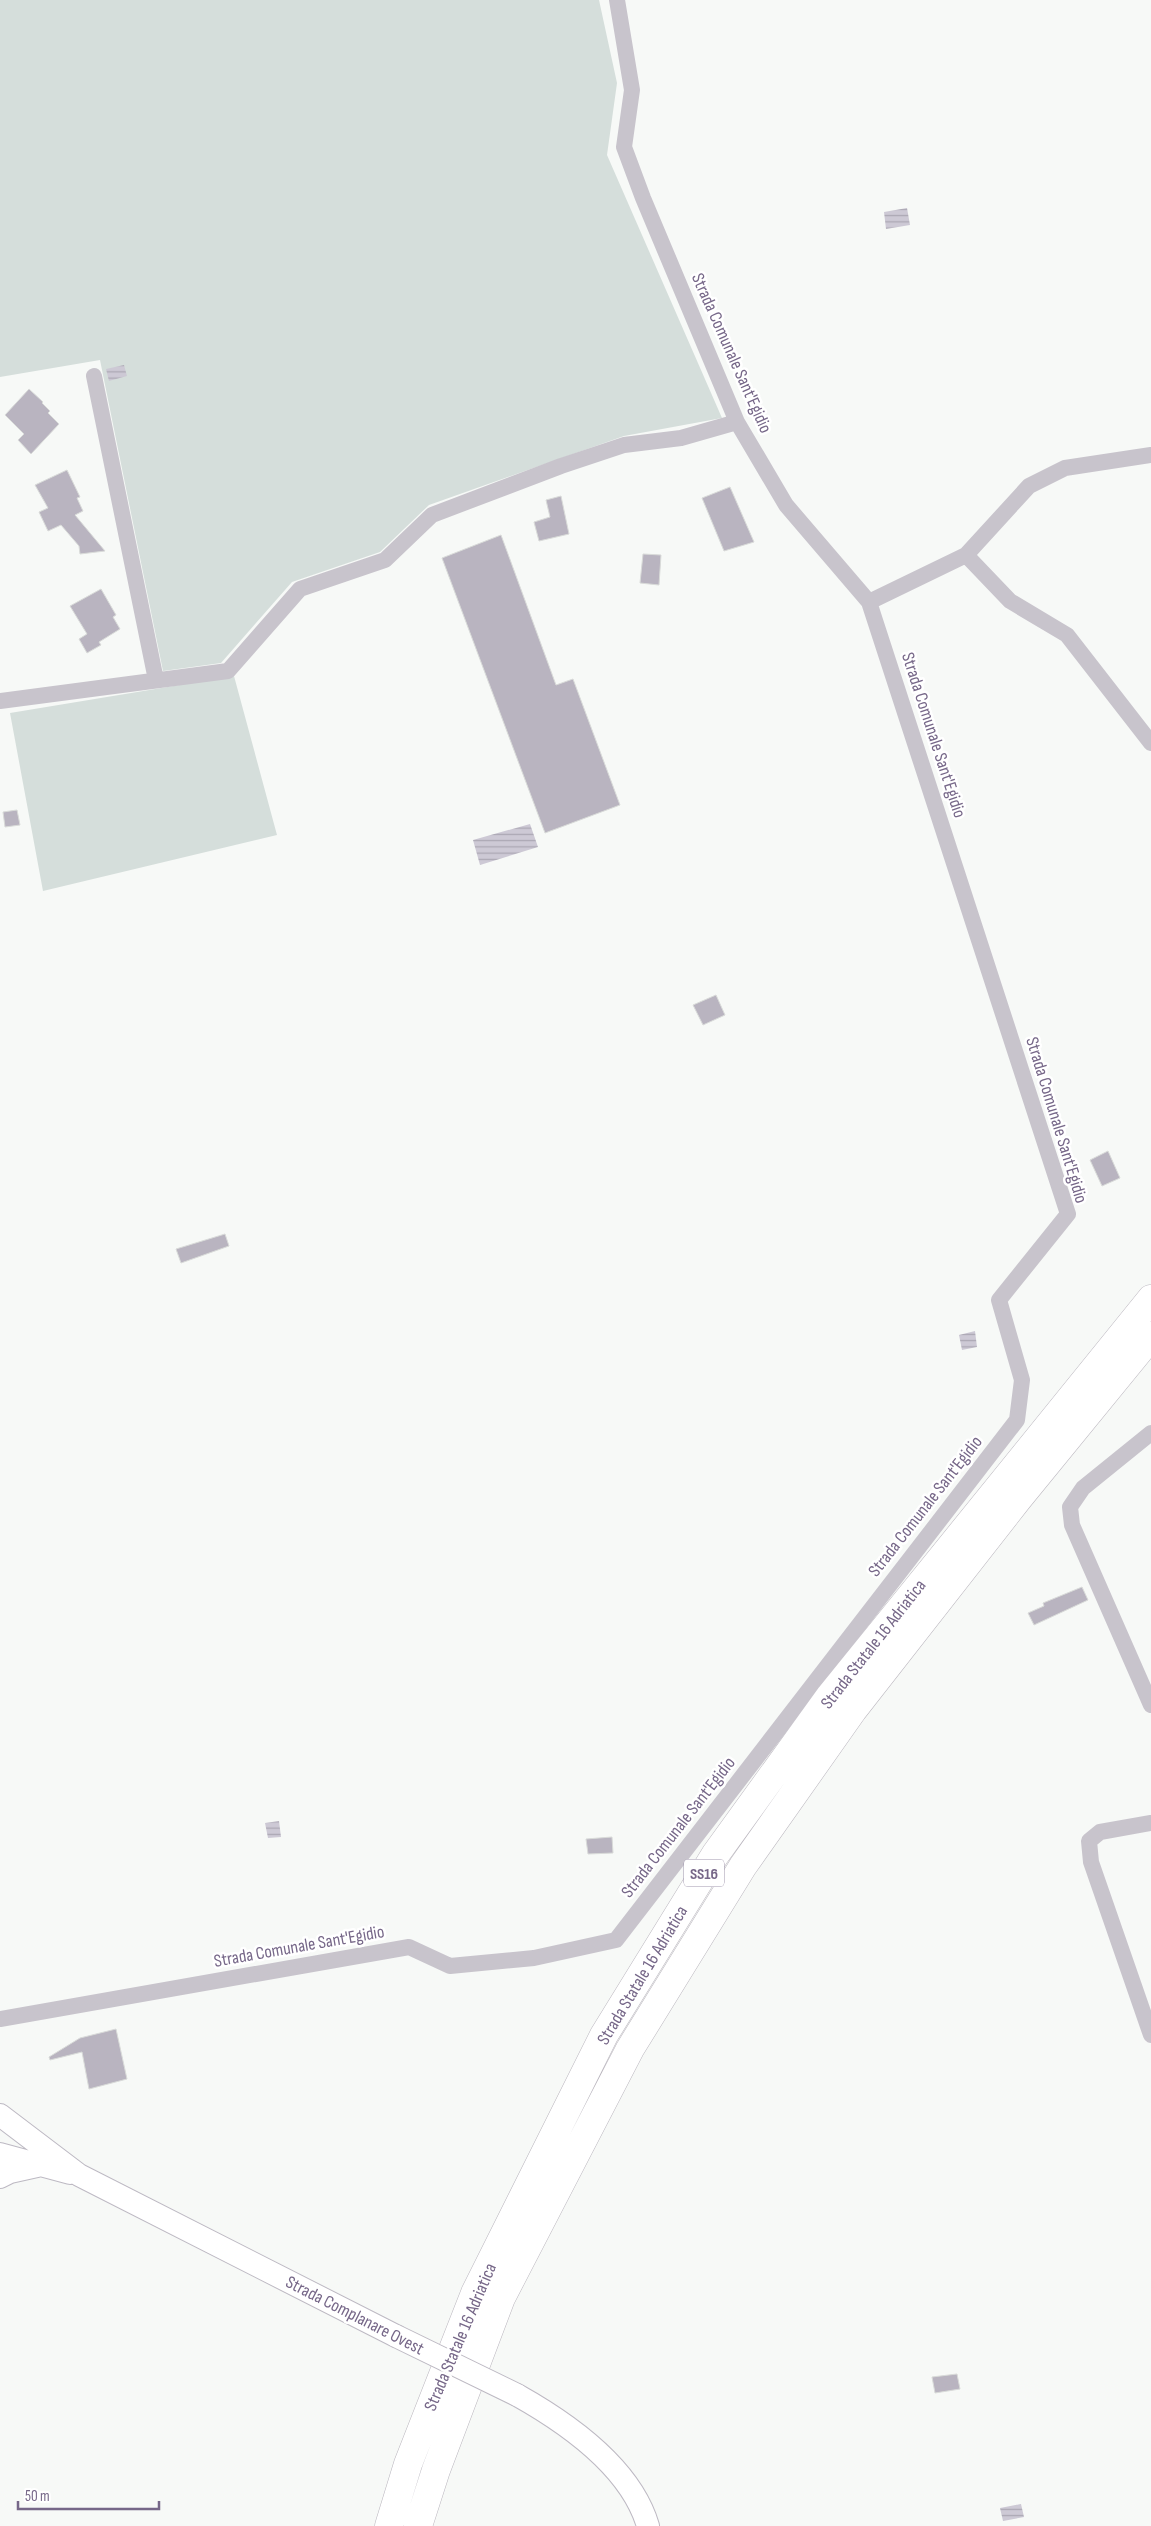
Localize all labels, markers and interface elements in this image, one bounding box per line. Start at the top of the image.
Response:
street label: Strada Comunale Sant'Egidio [687,270,776,436]
street label: Strada Comunale Sant'Egidio [897,650,970,820]
street label: Strada Comunale Sant'Egidio [1021,1035,1092,1206]
street label: Strada Comunale Sant'Egidio [864,1432,987,1581]
street label: Strada Statale 16 Adriatica [816,1575,930,1713]
street label: Strada Comunale Sant'Egidio [617,1753,740,1902]
road number: SS16 [684,1860,724,1886]
street label: Strada Statale 16 Adriatica [593,1902,692,2049]
street label: Strada Comunale Sant'Egidio [212,1921,386,1972]
street label: Strada Statale 16 Adriatica [420,2260,501,2414]
street label: Strada Complanare Ovest [282,2272,428,2360]
scale bar [18,2478,159,2510]
text: 50 m [25,2487,50,2506]

